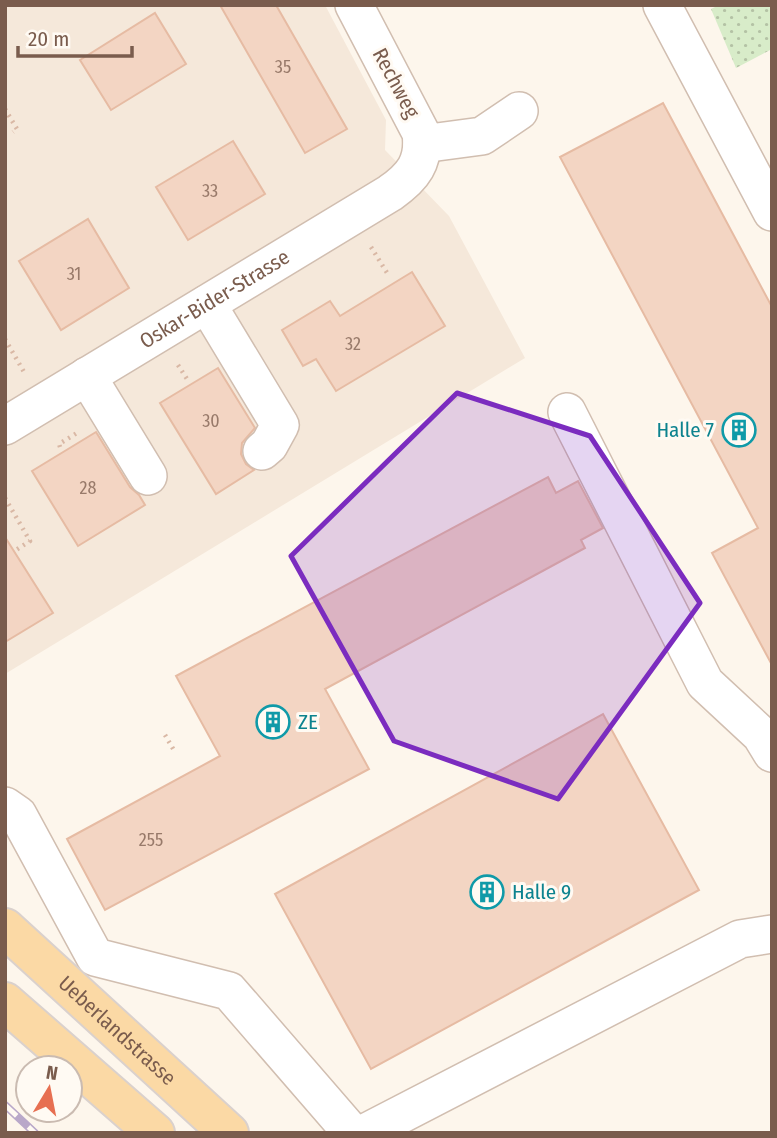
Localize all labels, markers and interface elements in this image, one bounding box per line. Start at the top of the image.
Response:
scale bar [18,14,131,58]
text: 20 m [28,26,69,52]
street label: Rechweg [367,44,425,123]
house number: 35 [275,56,291,78]
house number: 33 [202,180,218,202]
street label: Oskar-Bider-Strasse [135,244,294,354]
house number: 31 [67,263,81,285]
house number: 32 [345,333,361,355]
house number: 30 [202,410,220,432]
building icon: Halle 7 [720,411,758,449]
place label: Halle 7 [656,417,714,443]
house number: 28 [80,477,96,499]
building icon: ZE [254,703,292,741]
place label: ZE [298,709,318,735]
house number: 255 [139,829,163,851]
building icon: Halle 9 [468,873,506,911]
place label: Halle 9 [512,879,571,905]
street label: Ueberlandstrasse [53,970,181,1091]
north arrow [14,1054,84,1124]
text: N [44,1060,59,1085]

